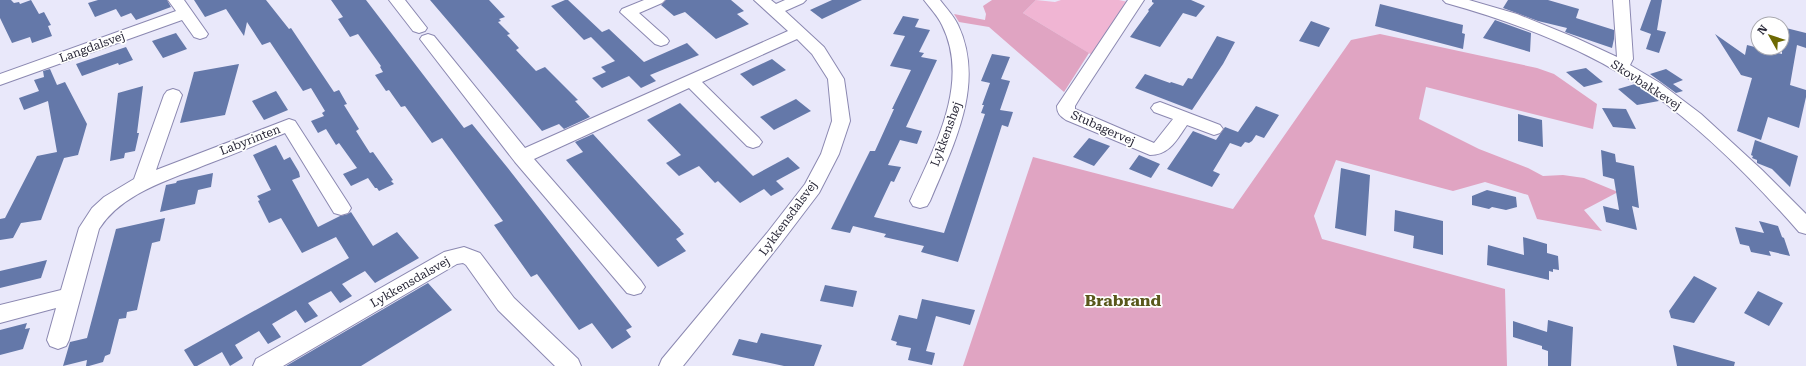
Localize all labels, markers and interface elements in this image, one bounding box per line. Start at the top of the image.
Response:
north arrow [1750,16,1790,56]
text: N [1755,22,1771,37]
street label: Langdalsvej [57,29,127,65]
street label: Skovbakkevej [1608,57,1684,113]
street label: Lykkenshøj [928,100,964,168]
street label: Stubagervej [1069,108,1137,148]
street label: Labyrinten [218,122,283,158]
street label: Lykkensdalsvej [756,178,820,258]
street label: Lykkensdalsvej [368,254,452,310]
district label: Brabrand [1085,291,1162,310]

